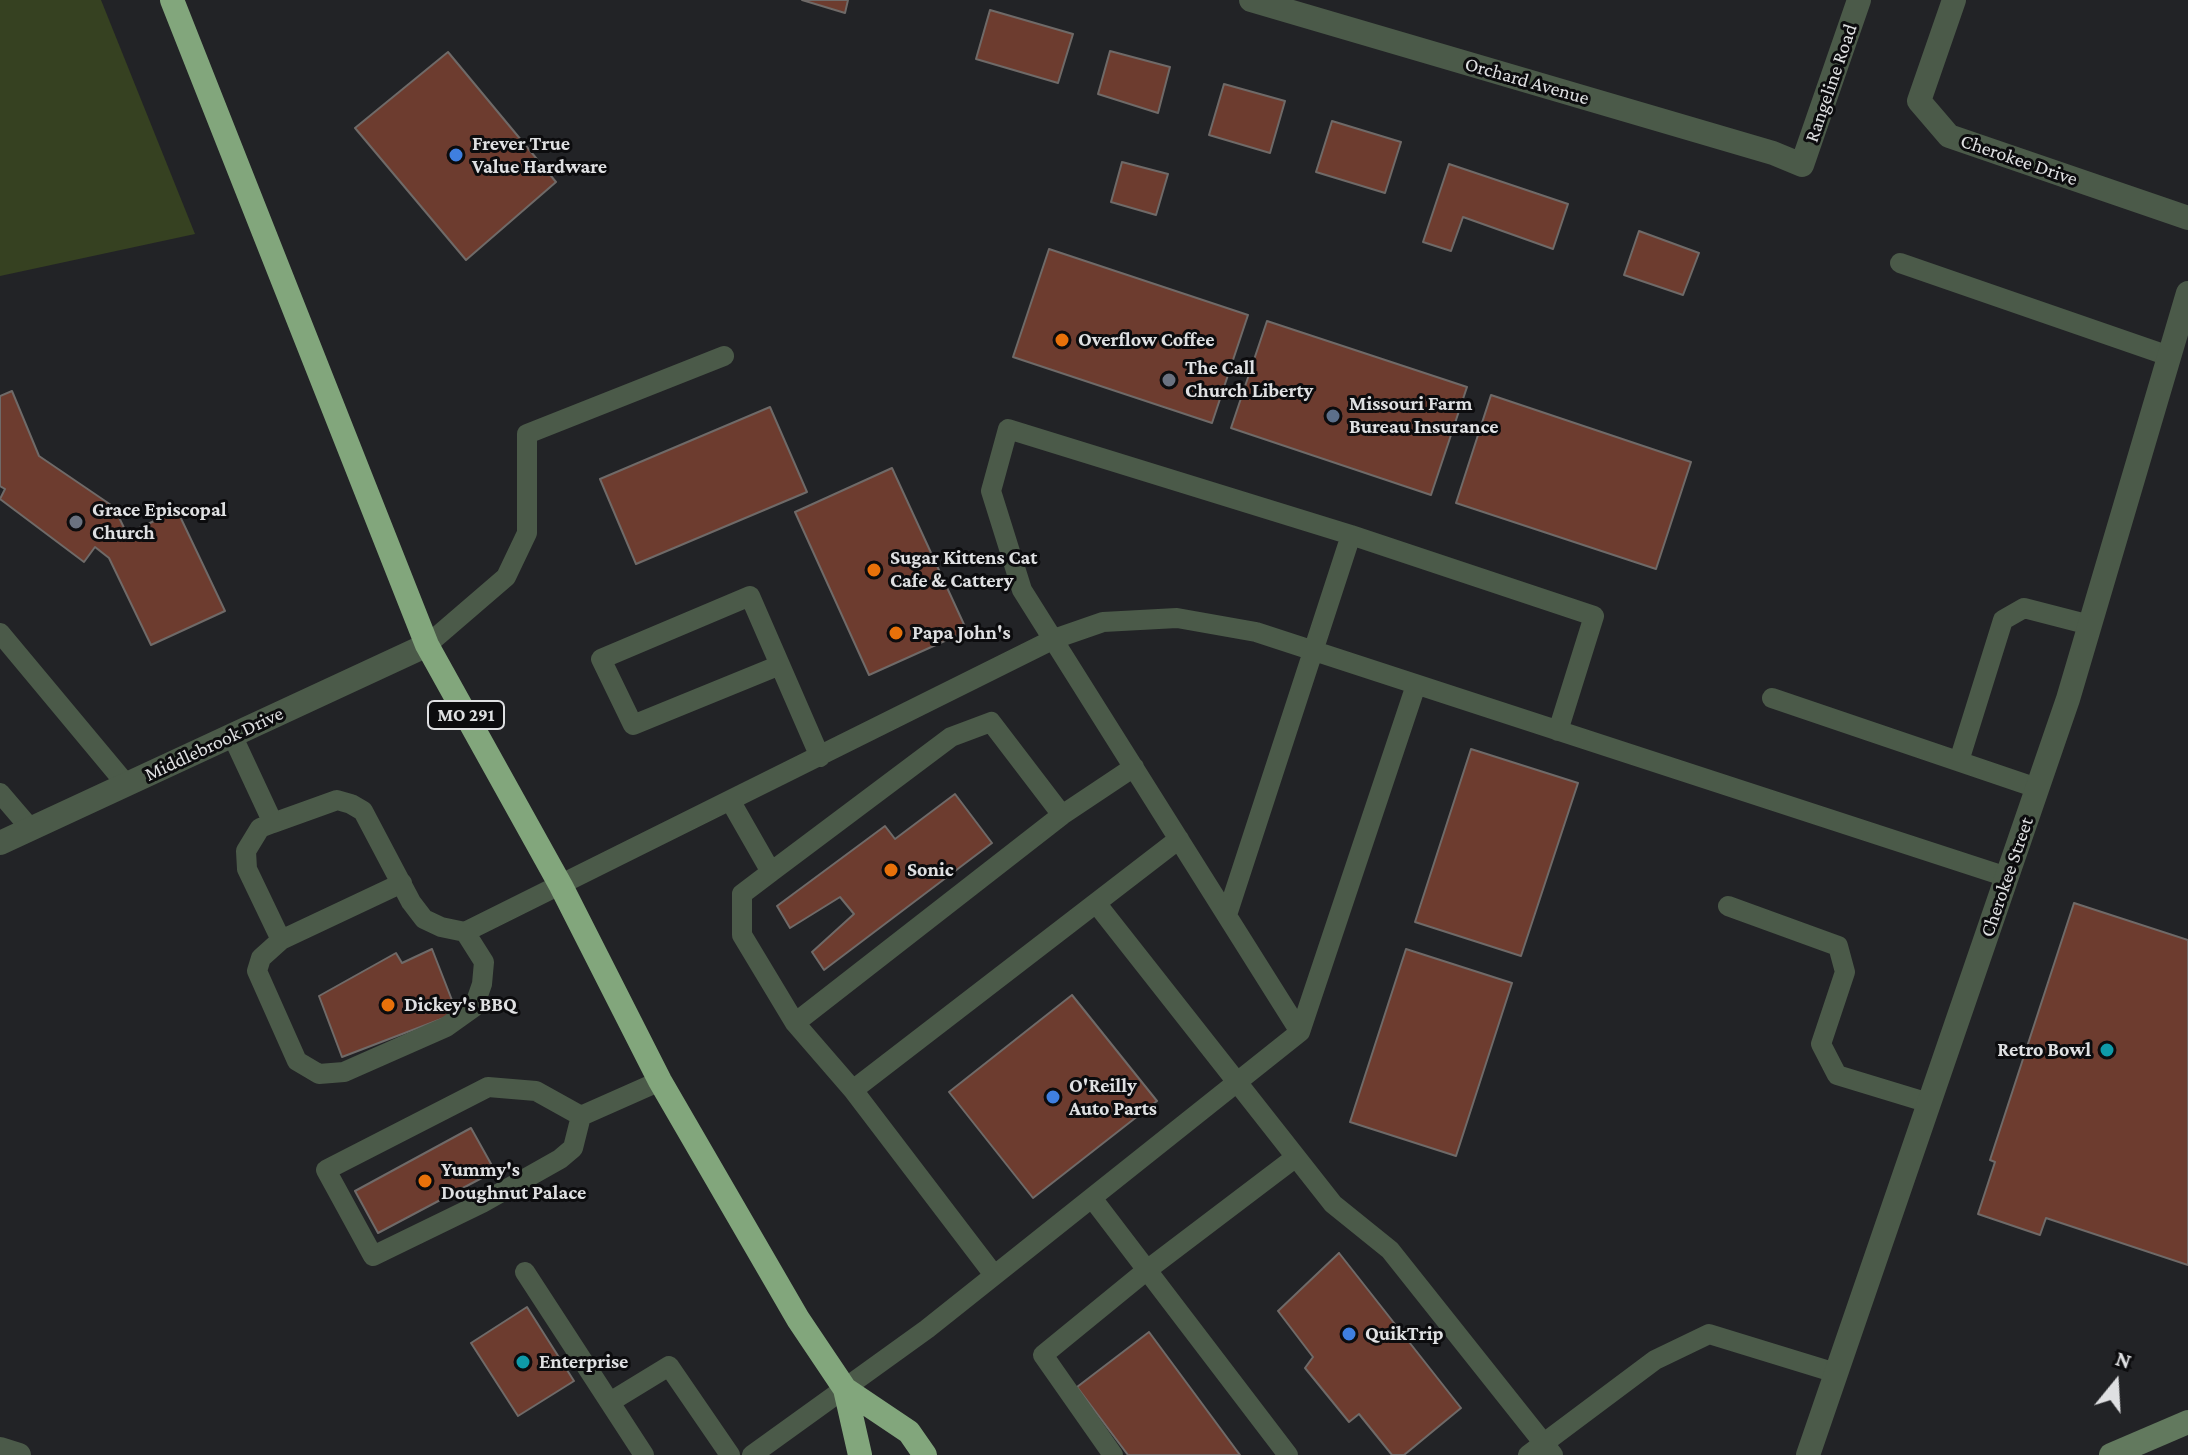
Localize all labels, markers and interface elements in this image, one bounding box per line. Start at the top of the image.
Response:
street label: Rangeline Road [1800,21,1862,145]
street label: Orchard Avenue [1462,52,1592,110]
street label: Cherokee Drive [1957,129,2081,191]
place label: Frever True Value Hardware [472,132,607,179]
marker: Frever True Value Hardware [447,146,465,164]
place label: Overflow Coffee [1078,328,1214,352]
marker: Overflow Coffee [1053,331,1071,349]
place label: The Call Church Liberty [1185,356,1313,403]
marker: The Call Church Liberty [1160,371,1178,389]
place label: Missouri Farm Bureau Insurance [1349,392,1499,439]
marker: Missouri Farm Bureau Insurance [1324,407,1342,425]
place label: Grace Episcopal Church [92,498,226,545]
marker: Grace Episcopal Church [67,513,85,531]
place label: Sugar Kittens Cat Cafe & Cattery [890,546,1038,593]
marker: Sugar Kittens Cat Cafe & Cattery [865,561,883,579]
place label: Papa John's [912,621,1011,645]
marker: Papa John's [887,624,905,642]
street label: Middlebrook Drive [141,701,287,787]
road number: MO 291 [428,701,504,729]
street label: Cherokee Street [1975,814,2039,940]
place label: Sonic [907,858,954,882]
marker: Sonic [882,861,900,879]
place label: Dickey's BBQ [404,993,517,1017]
marker: Dickey's BBQ [379,996,397,1014]
place label: Retro Bowl [1997,1038,2091,1062]
marker: Retro Bowl [2098,1041,2116,1059]
place label: O'Reilly Auto Parts [1069,1074,1157,1121]
marker: O'Reilly Auto Parts [1044,1088,1062,1106]
place label: Yummy's Doughnut Palace [441,1158,586,1205]
marker: Yummy's Doughnut Palace [416,1172,434,1190]
place label: QuikTrip [1365,1322,1444,1346]
marker: QuikTrip [1340,1325,1358,1343]
north arrow [2076,1343,2156,1423]
text: N [2113,1345,2135,1374]
place label: Enterprise [539,1350,628,1374]
marker: Enterprise [514,1353,532,1371]

